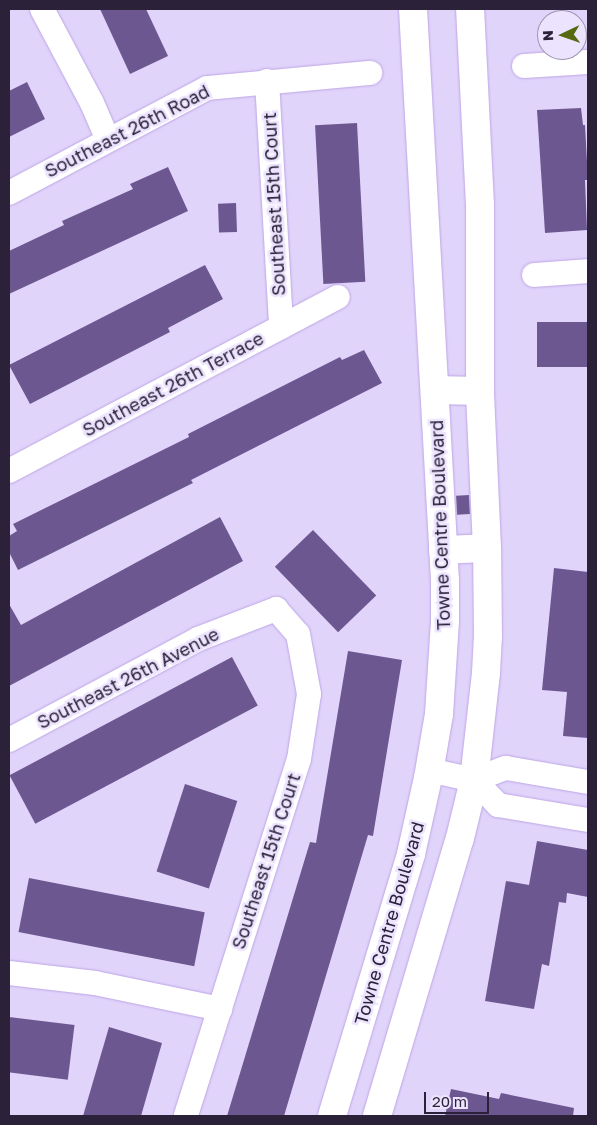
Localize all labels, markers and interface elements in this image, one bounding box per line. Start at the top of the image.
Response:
north arrow [537,10,587,60]
text: N [539,30,556,42]
street label: Southeast 26th Road [41,80,213,182]
street label: Southeast 15th Court [258,112,290,296]
street label: Southeast 26th Terrace [79,327,267,441]
street label: Towne Centre Boulevard [426,420,454,630]
street label: Southeast 26th Avenue [34,623,222,733]
street label: Southeast 15th Court [227,770,305,952]
street label: Towne Centre Boulevard [350,819,428,1027]
scale bar [427,1082,492,1114]
text: 20 m [432,1092,467,1110]

